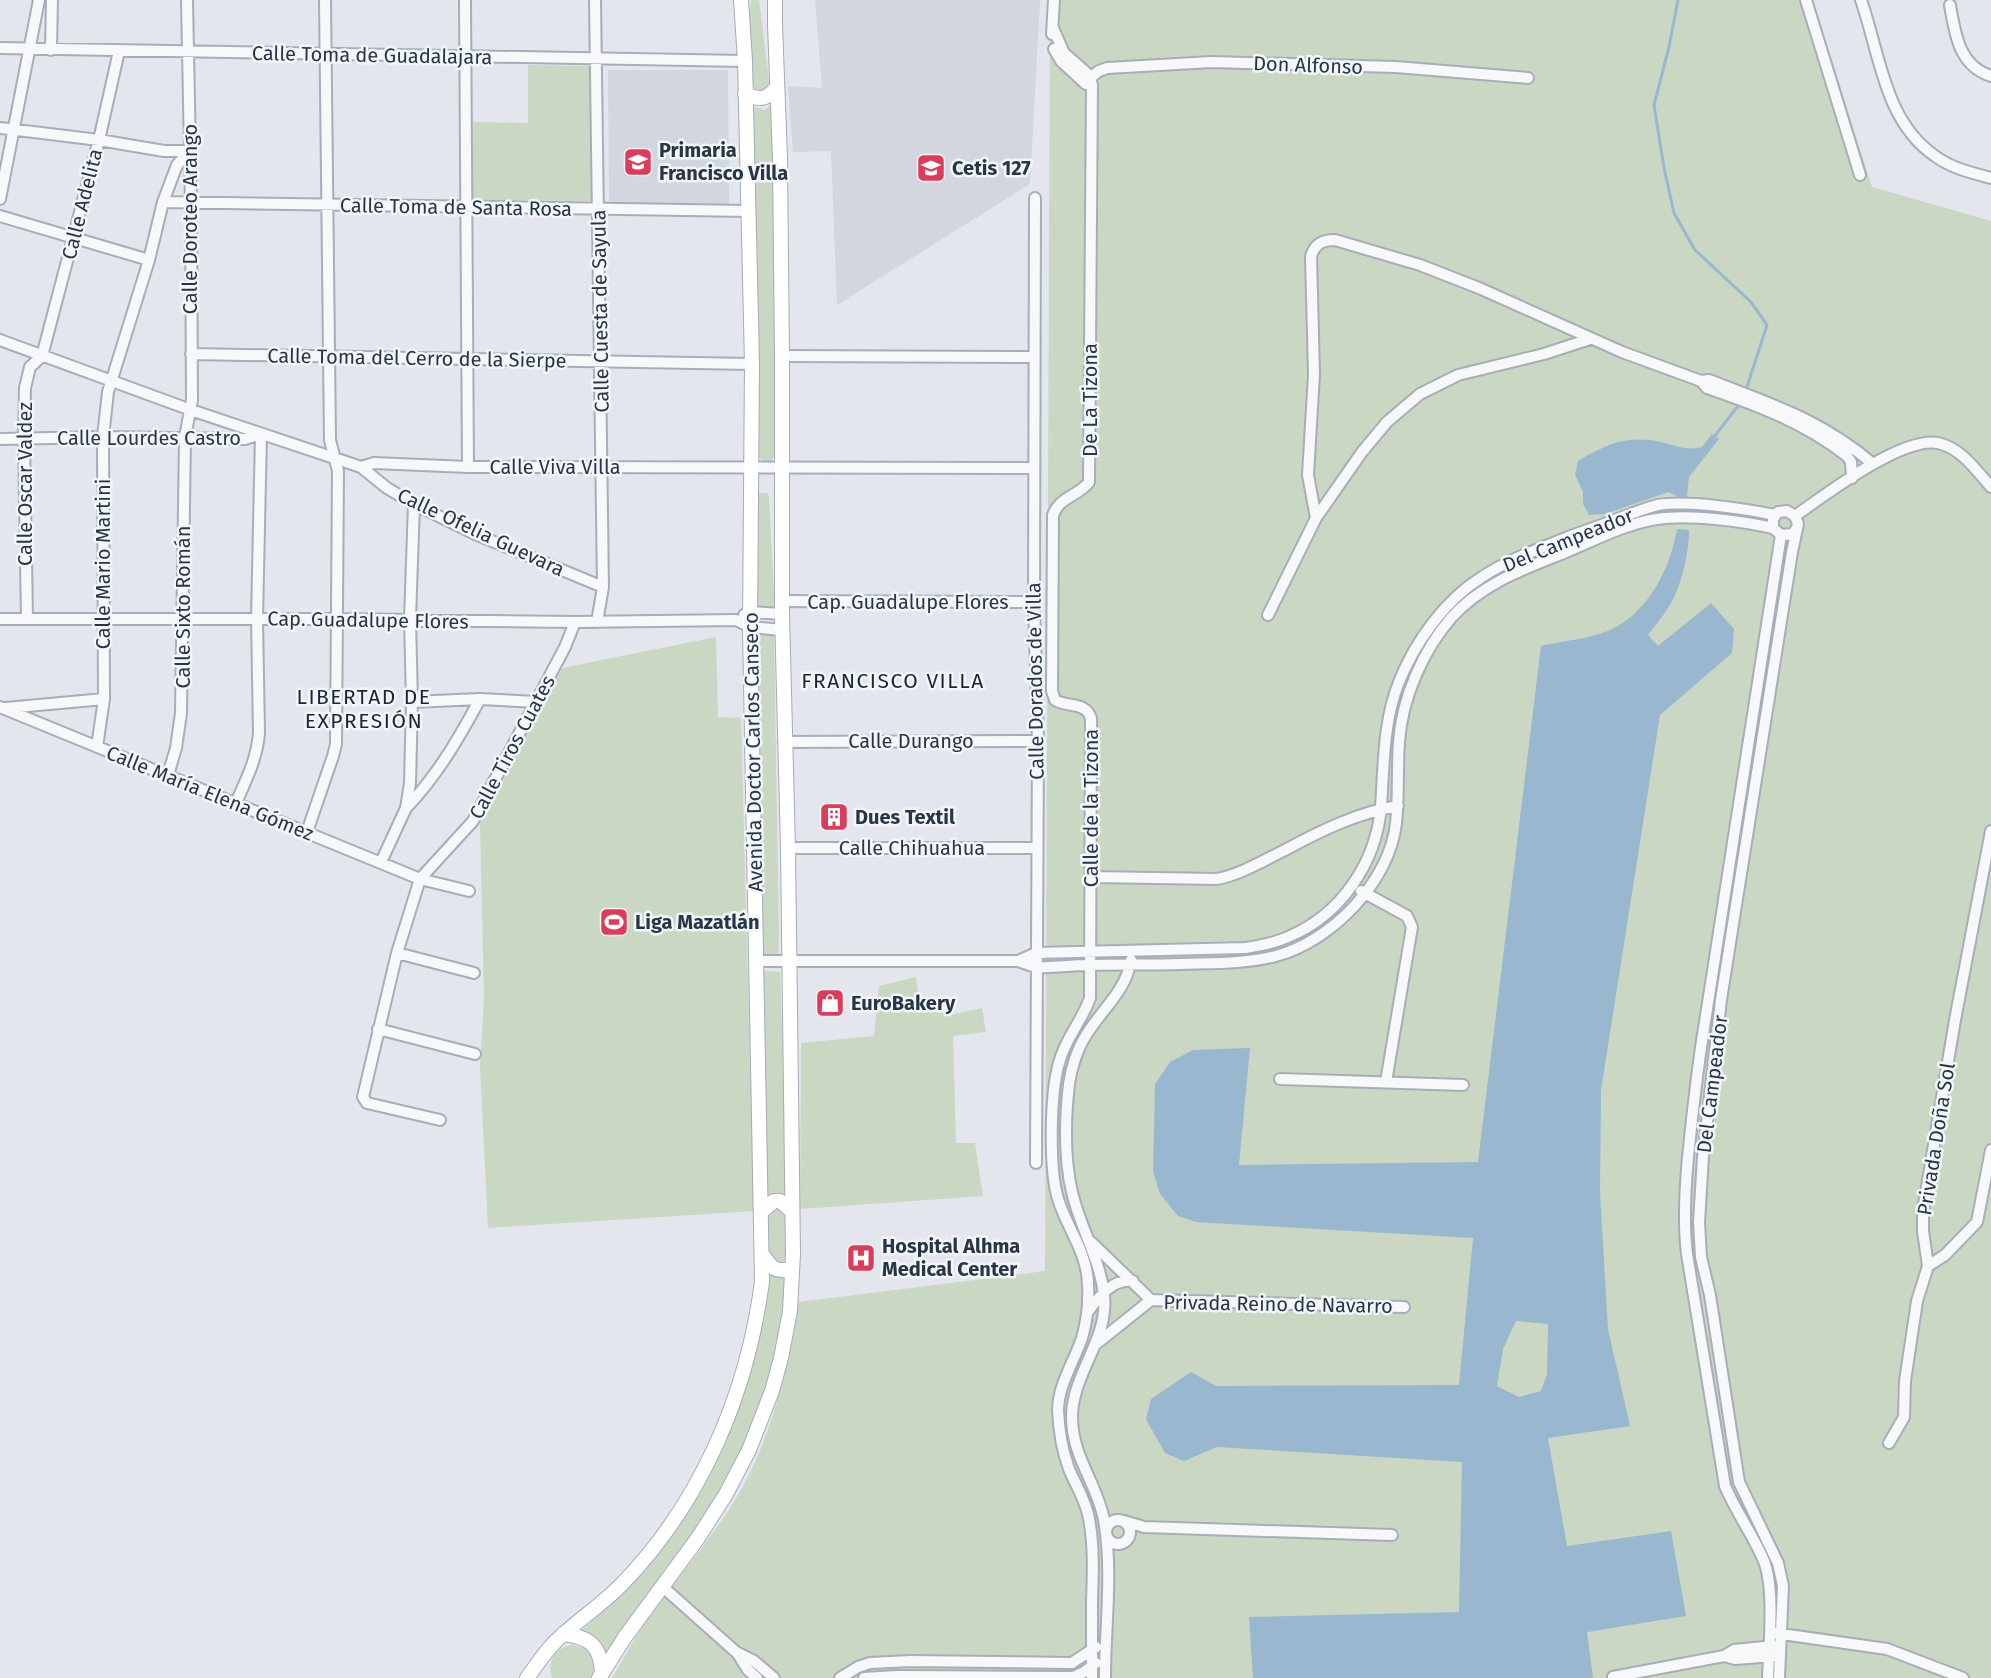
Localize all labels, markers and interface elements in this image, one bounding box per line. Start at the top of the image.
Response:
street label: Calle Toma de Guadalajara [252,41,492,69]
street label: Don Alfonso [1253,51,1363,79]
street label: Calle Doroteo Arango [178,124,202,314]
place label: Primaria Francisco Villa [659,138,788,185]
street label: Calle Adelita [57,146,107,262]
school or university icon: Primaria Francisco Villa [622,146,654,178]
school or university icon: Cetis 127 [915,152,947,184]
place label: Cetis 127 [952,156,1031,180]
street label: Calle Toma de Santa Rosa [340,193,572,221]
street label: Calle Cuesta de Sayula [586,209,614,413]
street label: Calle Toma del Cerro de la Sierpe [267,343,567,373]
street label: De La Tizona [1078,343,1102,457]
street label: Calle Oscar Valdez [13,402,37,566]
street label: Calle Lourdes Castro [57,426,241,450]
street label: Calle Viva Villa [489,455,621,479]
street label: Calle Mario Martini [91,479,115,649]
street label: Calle Ofelia Guevara [394,483,568,581]
street label: Del Campeador [1499,503,1637,577]
street label: Calle Sixto Román [171,526,195,688]
street label: Calle Dorados de Villa [1021,582,1049,780]
street label: Cap. Guadalupe Flores [807,590,1009,614]
street label: Cap. Guadalupe Flores [267,606,469,634]
street label: Avenida Doctor Carlos Canseco [739,612,767,892]
district label: FRANCISCO VILLA [801,668,985,694]
street label: Calle Tiros Cuates [464,671,560,823]
district label: LIBERTAD DE EXPRESIÓN [296,684,432,734]
street label: Calle Durango [848,729,974,753]
street label: Calle de la Tizona [1079,729,1103,887]
street label: Calle María Elena Gómez [103,740,317,846]
building icon: Dues Textil [818,801,850,833]
place label: Dues Textil [855,805,955,829]
street label: Calle Chihuahua [839,836,985,860]
sports icon: Liga Mazatlán [598,906,630,938]
place label: Liga Mazatlán [635,910,760,934]
shop icon: EuroBakery [814,987,846,1019]
place label: EuroBakery [851,991,956,1015]
street label: Del Campeador [1692,1013,1732,1154]
street label: Privada Doña Sol [1912,1061,1960,1217]
place label: Hospital Alhma Medical Center [882,1234,1020,1281]
hospital icon: Hospital Alhma Medical Center [845,1242,877,1274]
street label: Privada Reino de Navarro [1163,1290,1393,1318]

